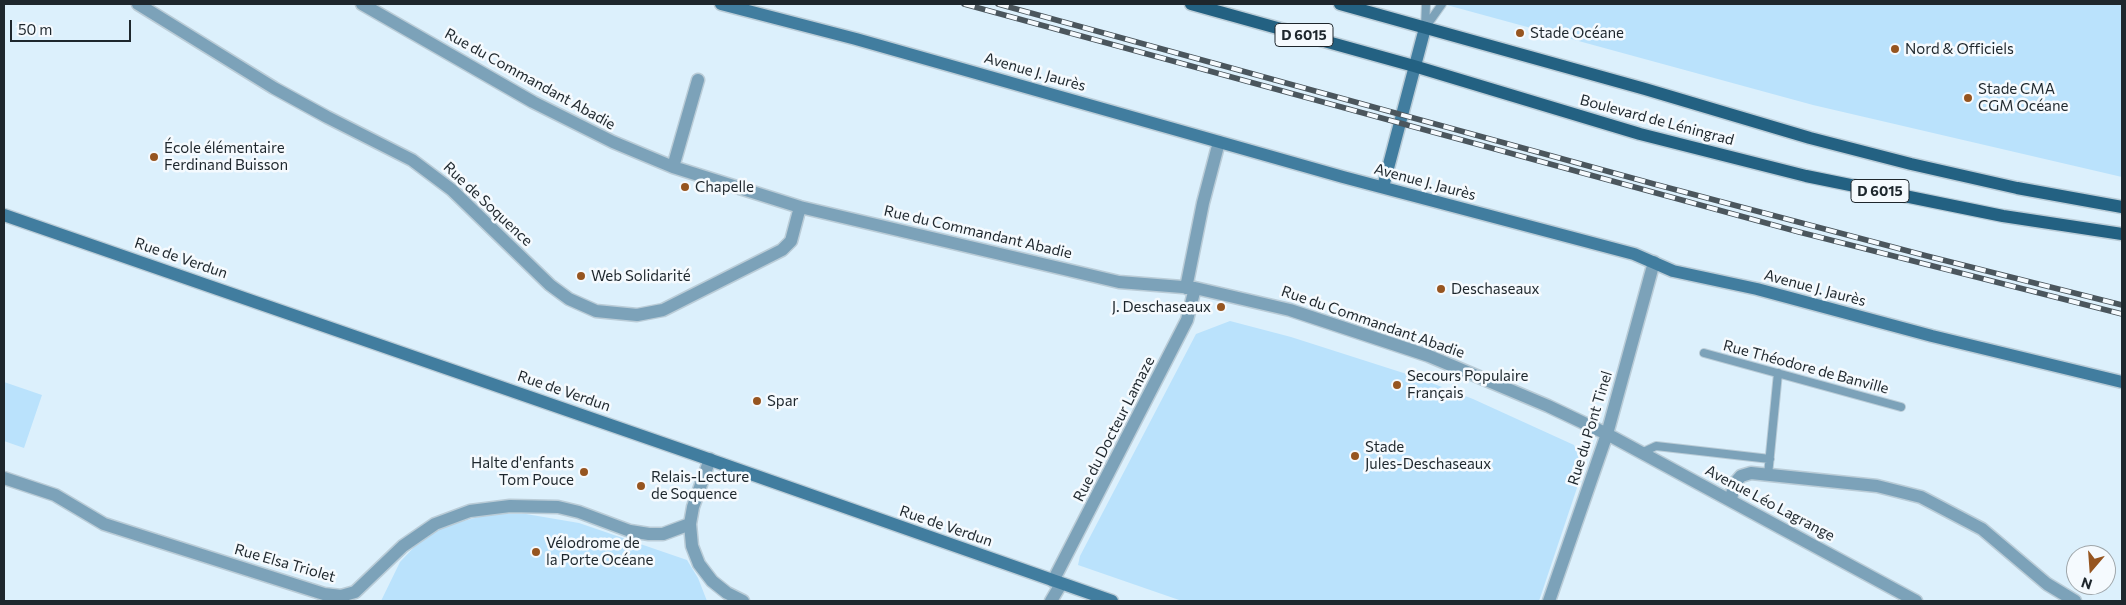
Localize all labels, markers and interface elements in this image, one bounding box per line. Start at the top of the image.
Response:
scale bar [12,10,134,42]
text: 50 m [18,20,52,38]
street label: Rue du Commandant Abadie [441,24,619,134]
road number: D 6015 [1275,24,1333,46]
place label: Stade Océane [1530,24,1624,42]
marker: Stade Océane [1514,27,1526,39]
place label: Nord & Officiels [1905,40,2014,58]
marker: Nord & Officiels [1889,43,1901,55]
street label: Avenue J. Jaurès [982,49,1088,95]
place label: Stade CMA CGM Océane [1978,80,2068,115]
street label: Boulevard de Léningrad [1578,91,1736,149]
marker: Stade CMA CGM Océane [1962,92,1974,104]
place label: École élémentaire Ferdinand Buisson [164,139,288,174]
marker: École élémentaire Ferdinand Buisson [148,151,160,163]
street label: Rue de Soquence [440,158,536,250]
street label: Avenue J. Jaurès [1372,160,1478,204]
place label: Chapelle [695,178,754,196]
road number: D 6015 [1851,180,1909,202]
marker: Chapelle [679,181,691,193]
street label: Rue du Commandant Abadie [882,202,1074,262]
street label: Rue de Verdun [132,234,230,282]
street label: Avenue J. Jaurès [1762,266,1868,310]
place label: Web Solidarité [591,267,691,285]
marker: Web Solidarité [575,270,587,282]
place label: Deschaseaux [1451,280,1540,298]
street label: Rue du Commandant Abadie [1279,282,1467,362]
marker: Deschaseaux [1435,283,1447,295]
place label: J. Deschaseaux [1112,298,1211,316]
marker: J. Deschaseaux [1215,301,1227,313]
street label: Rue Théodore de Banville [1721,336,1891,398]
street label: Rue du Docteur Lamaze [1070,353,1158,505]
street label: Rue de Verdun [515,367,613,415]
place label: Secours Populaire Français [1407,367,1528,402]
street label: Rue du Pont Tinel [1564,369,1616,487]
marker: Secours Populaire Français [1391,379,1403,391]
place label: Spar [767,392,799,410]
marker: Spar [751,395,763,407]
place label: Stade Jules-Deschaseaux [1365,438,1491,473]
marker: Stade Jules-Deschaseaux [1349,450,1361,462]
place label: Halte d'enfants Tom Pouce [471,454,574,489]
street label: Avenue Léo Lagrange [1702,461,1838,545]
marker: Halte d'enfants Tom Pouce [578,466,590,478]
place label: Relais-Lecture de Soquence [651,468,749,503]
marker: Relais-Lecture de Soquence [635,480,647,492]
street label: Rue de Verdun [897,502,995,550]
place label: Vélodrome de la Porte Océane [546,534,653,569]
street label: Rue Elsa Triolet [232,540,338,586]
north arrow [2066,545,2116,595]
marker: Vélodrome de la Porte Océane [530,546,542,558]
text: N [2079,574,2094,593]

